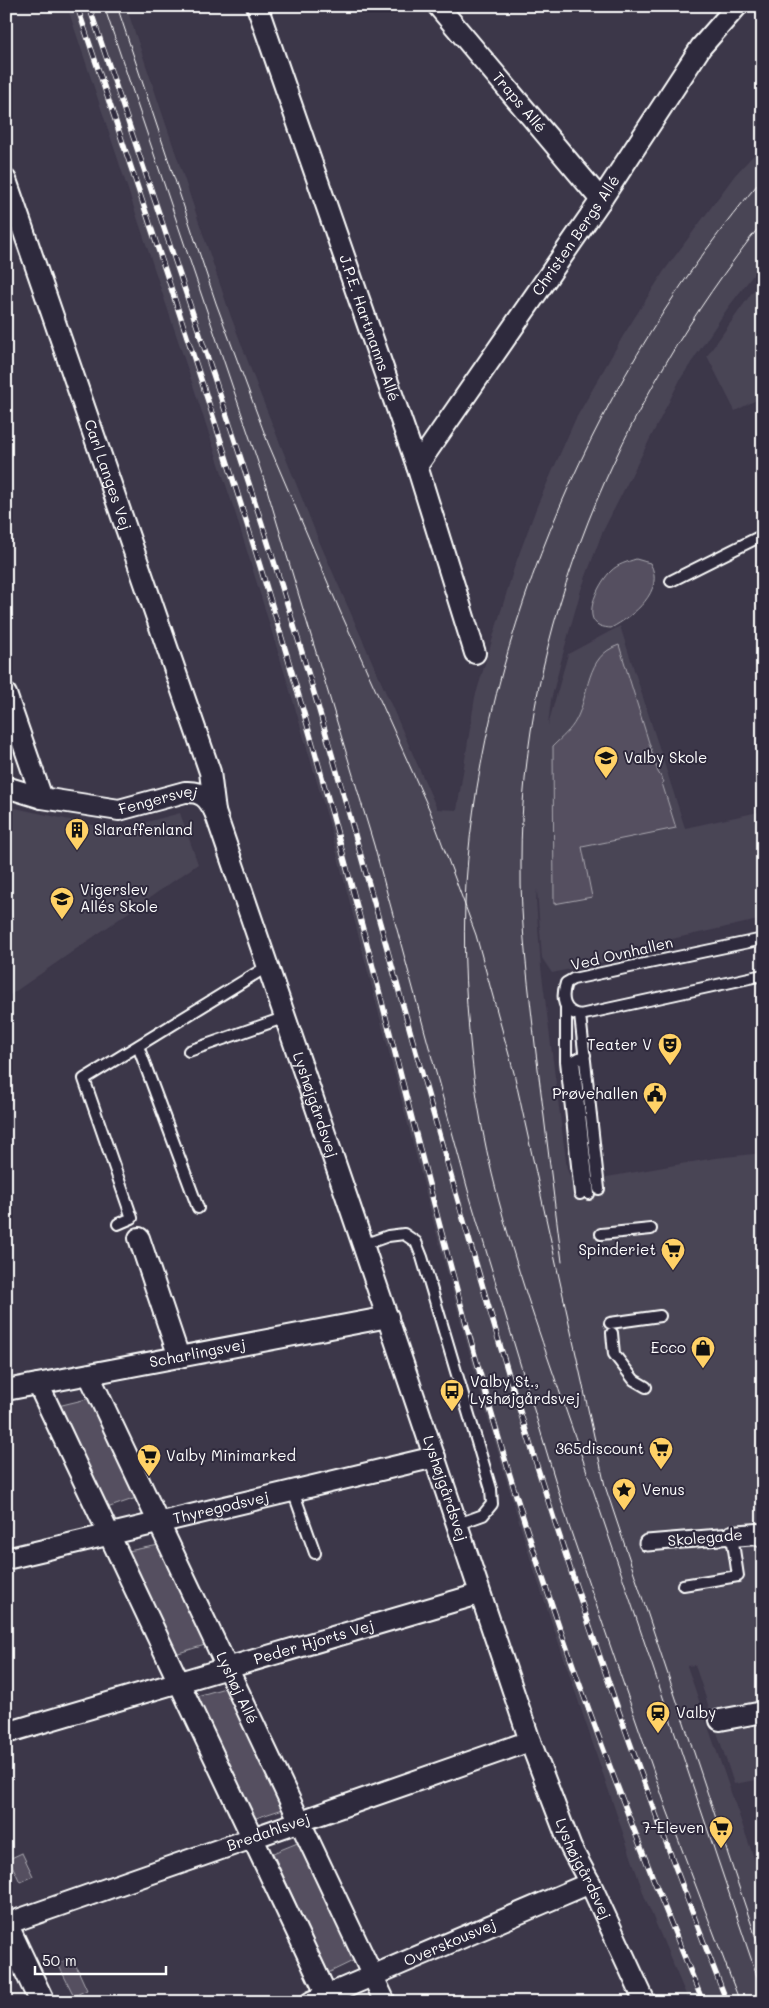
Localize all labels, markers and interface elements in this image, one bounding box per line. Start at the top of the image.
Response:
street label: Traps Allé [488,67,551,137]
street label: Christen Bergs Allé [527,171,624,299]
street label: J.P.E. Hartmanns Allé [335,252,405,404]
street label: Carl Langes Vej [80,417,137,533]
school or university icon: Valby Skole [593,745,619,779]
place label: Valby Skole [624,747,707,767]
street label: Fengersvej [116,781,200,819]
building icon: Slaraffenland [64,817,90,851]
place label: Slaraffenland [94,819,193,839]
place label: Vigerslev Allés Skole [80,879,158,916]
school or university icon: Vigerslev Allés Skole [49,886,75,920]
street label: Ved Ovnhallen [569,932,675,975]
theatre icon: Teater V [657,1032,683,1066]
place label: Teater V [587,1034,652,1054]
street label: Lyshøjgårdsvej [289,1049,343,1160]
public building icon: Prøvehallen [642,1081,668,1115]
place label: Prøvehallen [552,1083,638,1103]
supermarket icon: Spinderiet [660,1237,686,1271]
place label: Spinderiet [579,1239,656,1259]
street label: Scharlingsvej [148,1333,247,1371]
shop icon: Ecco [690,1335,716,1369]
place label: Ecco [651,1337,686,1357]
place label: Valby St., Lyshøjgårdsvej [470,1371,580,1408]
bus stop icon: Valby St., Lyshøjgårdsvej [439,1378,465,1412]
street label: Lyshøjgårdsvej [419,1433,473,1544]
supermarket icon: 365discount [648,1436,674,1470]
place label: 365discount [555,1438,644,1458]
supermarket icon: Valby Minimarked [136,1443,162,1477]
place label: Valby Minimarked [166,1445,296,1465]
place icon: Venus [611,1477,637,1511]
place label: Venus [642,1479,685,1499]
street label: Thyregodsvej [171,1486,271,1528]
street label: Skolegade [667,1524,743,1550]
street label: Peder Hjorts Vej [251,1614,376,1669]
street label: Lyshøj Allé [212,1648,263,1727]
station icon: Valby [645,1700,671,1734]
place label: Valby [676,1702,716,1722]
street label: Bredahlsvej [224,1808,312,1855]
street label: Lyshøjgårdsvej [551,1815,616,1922]
supermarket icon: 7-Eleven [708,1815,734,1849]
place label: 7-Eleven [642,1817,704,1837]
street label: Overskousvej [400,1913,499,1970]
scale bar [35,1943,166,1975]
text: 50 m [42,1950,77,1970]

